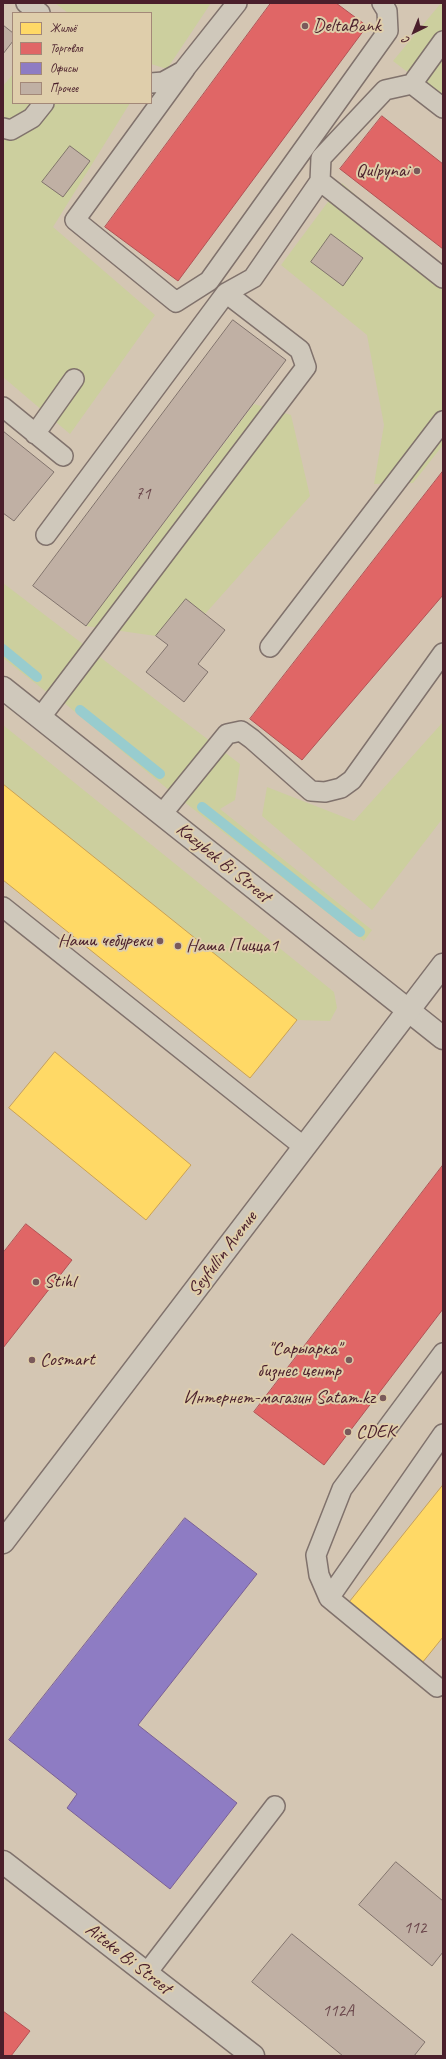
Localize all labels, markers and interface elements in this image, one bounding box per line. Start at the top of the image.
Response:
legend [12,12,152,104]
north arrow [394,12,434,52]
place label: DeltaBank [313,15,381,37]
text: Жильё [50,20,76,36]
marker: DeltaBank [300,21,310,31]
text: С [399,34,413,48]
text: Торговля [50,40,83,56]
text: Офисы [50,60,77,76]
text: Прочее [50,80,78,96]
place label: Qulpynai [356,160,409,182]
marker: Qulpynai [412,166,422,176]
house number: 71 [135,485,151,505]
street label: Kazybek Bi Street [171,818,275,908]
place label: Наши чебуреки [58,930,152,952]
place label: Наша Пицца1 [186,935,278,957]
marker: Наши чебуреки [155,936,165,946]
marker: Наша Пицца1 [173,941,183,951]
street label: Seyfullin Avenue [184,1207,262,1301]
place label: Stihl [44,1271,75,1293]
marker: Stihl [31,1277,41,1287]
place label: "Сарыарка" бизнес центр [257,1338,341,1382]
place label: Cosmart [40,1349,95,1371]
marker: Cosmart [27,1355,37,1365]
marker: "Сарыарка" бизнес центр [344,1355,354,1365]
place label: Интернет-магазин Satam.kz [183,1387,375,1409]
marker: Интернет-магазин Satam.kz [378,1393,388,1403]
place label: CDEK [356,1421,395,1443]
marker: CDEK [343,1427,353,1437]
street label: Aiteke Bi Street [80,1918,176,2000]
house number: 112 [404,1919,426,1939]
house number: 112А [322,2002,354,2022]

